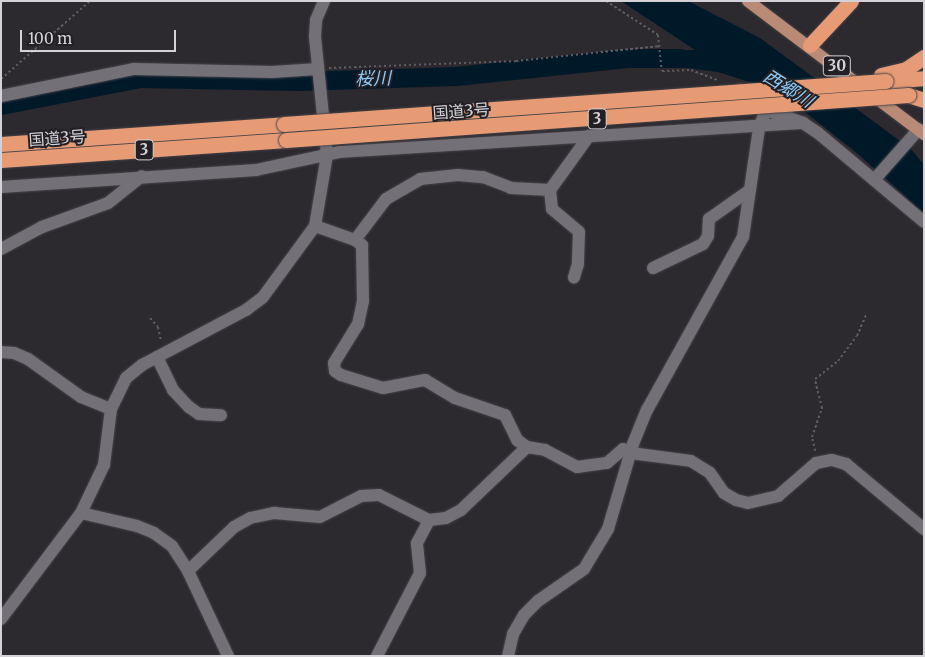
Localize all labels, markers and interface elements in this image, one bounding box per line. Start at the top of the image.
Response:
scale bar [22,20,179,52]
text: 100 m [28,29,72,48]
road number: 30 [822,54,852,78]
water label: 西郷川 [759,66,817,112]
water label: 桜川 [355,68,391,90]
street label: 国道3号 [432,99,490,123]
road number: 3 [587,106,607,132]
street label: 国道3号 [28,126,86,150]
road number: 3 [134,138,154,162]

